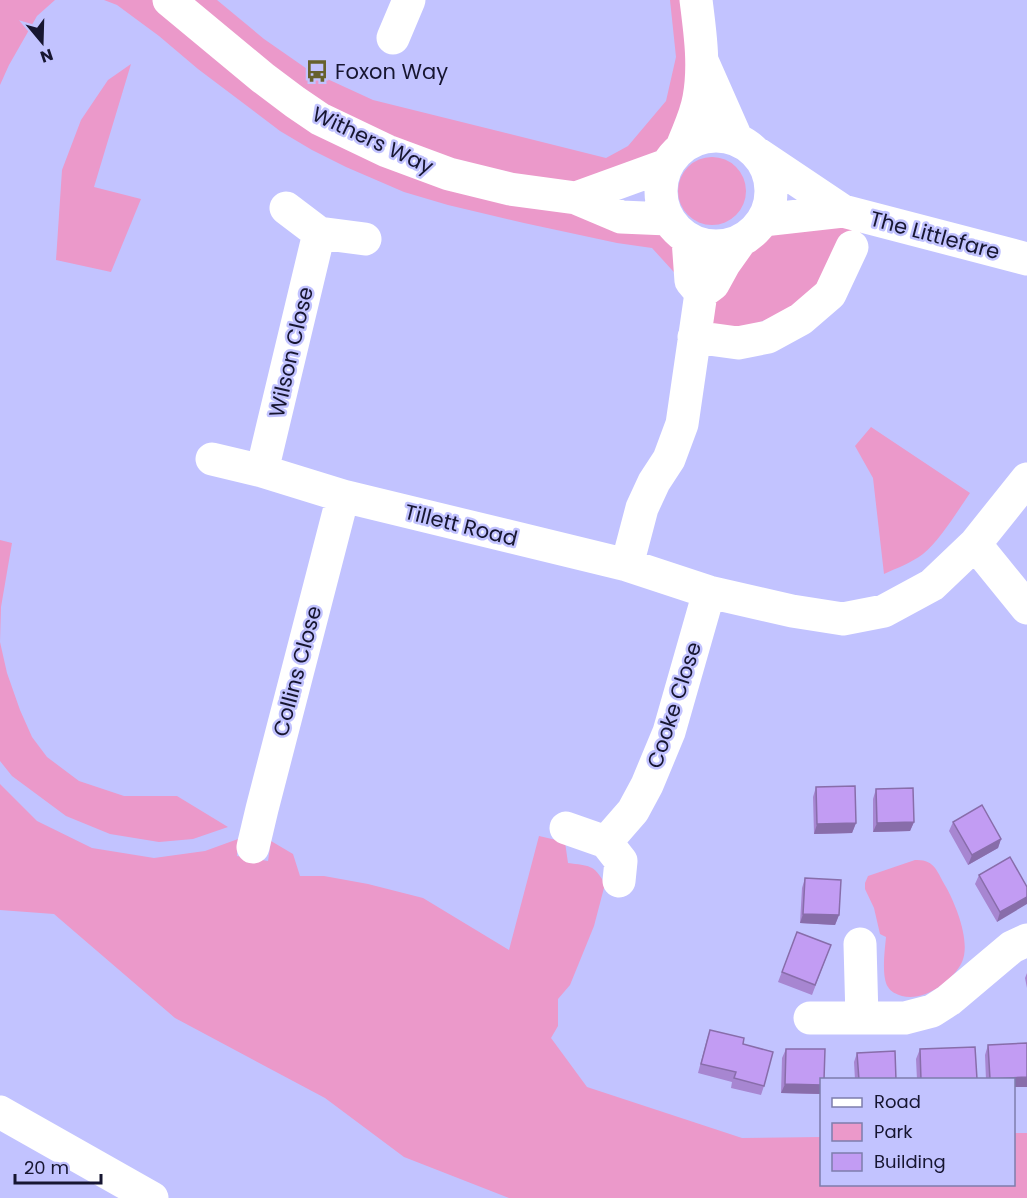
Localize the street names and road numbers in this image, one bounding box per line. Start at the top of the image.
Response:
street label: Withers Way [308,99,439,181]
street label: The Littlefare [867,204,1003,266]
street label: Wilson Close [262,284,320,420]
street label: Tillett Road [402,497,520,553]
street label: Collins Close [266,603,328,739]
street label: Cooke Close [640,638,708,772]

